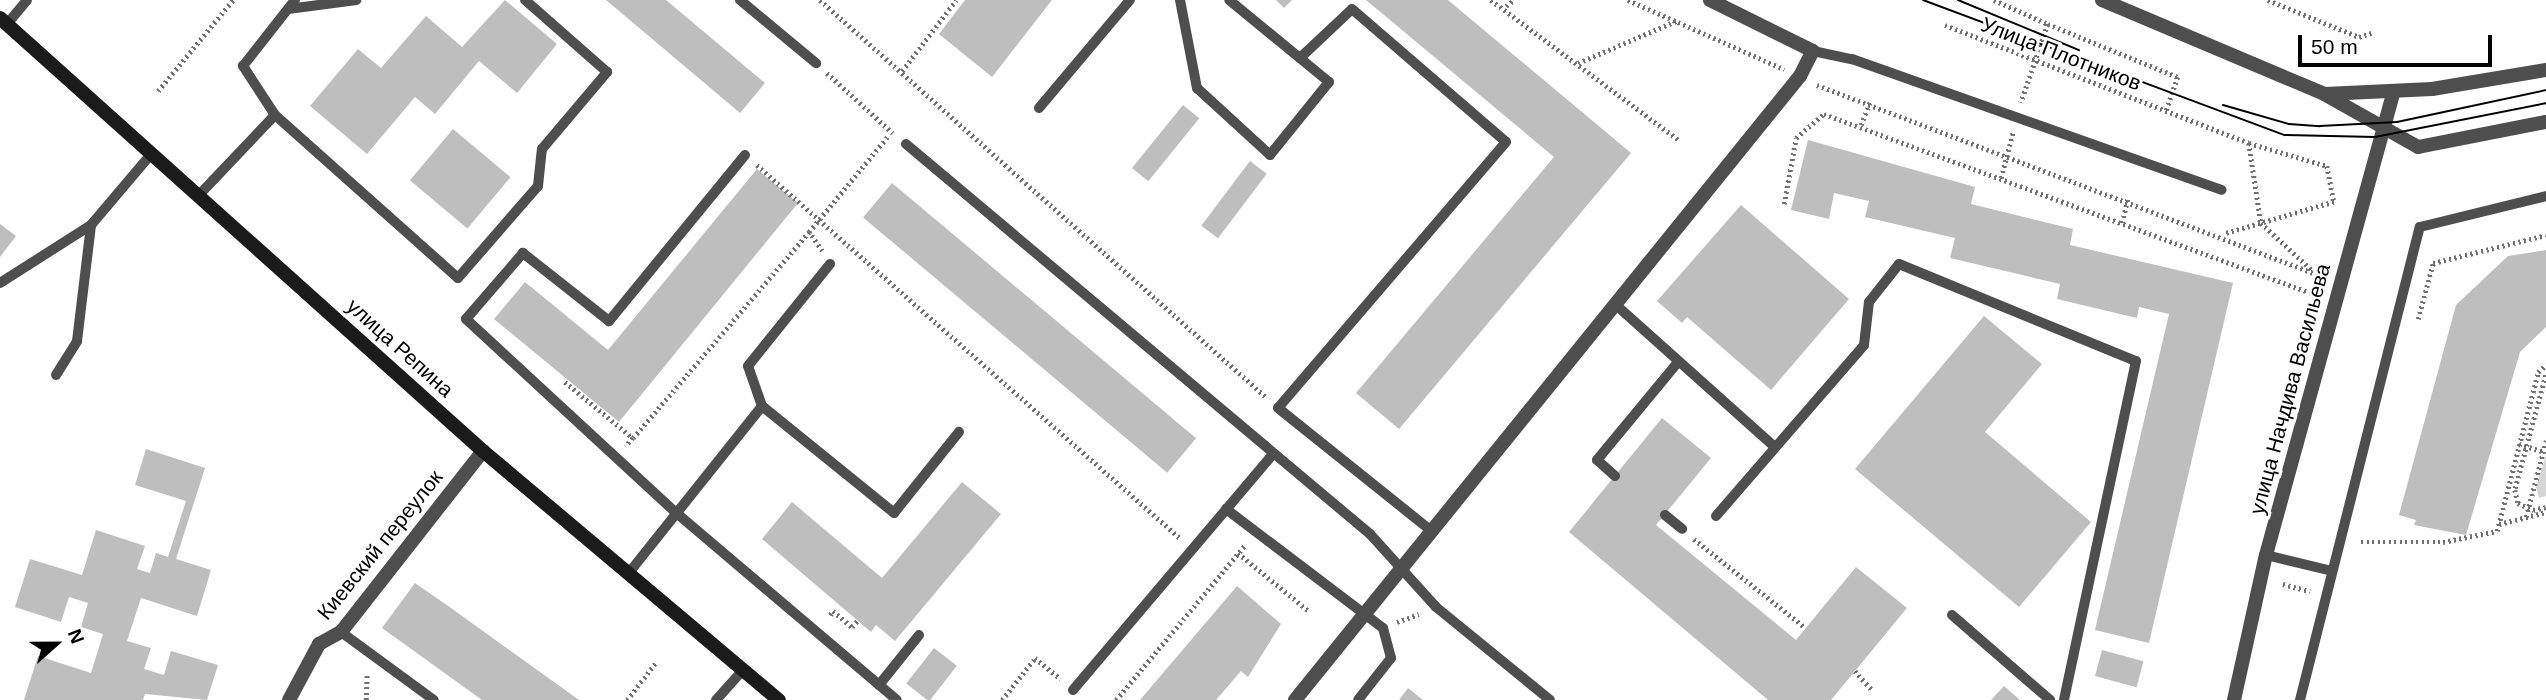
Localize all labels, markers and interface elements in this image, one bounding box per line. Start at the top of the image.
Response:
street label: Улица Плотников [1977,12,2145,96]
scale bar [2301,21,2495,65]
text: 50 m [2311,35,2358,58]
street label: улица Начдива Васильева [2244,261,2336,517]
street label: улица Репина [342,294,458,402]
street label: Киевский переулок [312,465,448,625]
north arrow [21,609,91,679]
text: N [64,626,88,646]

